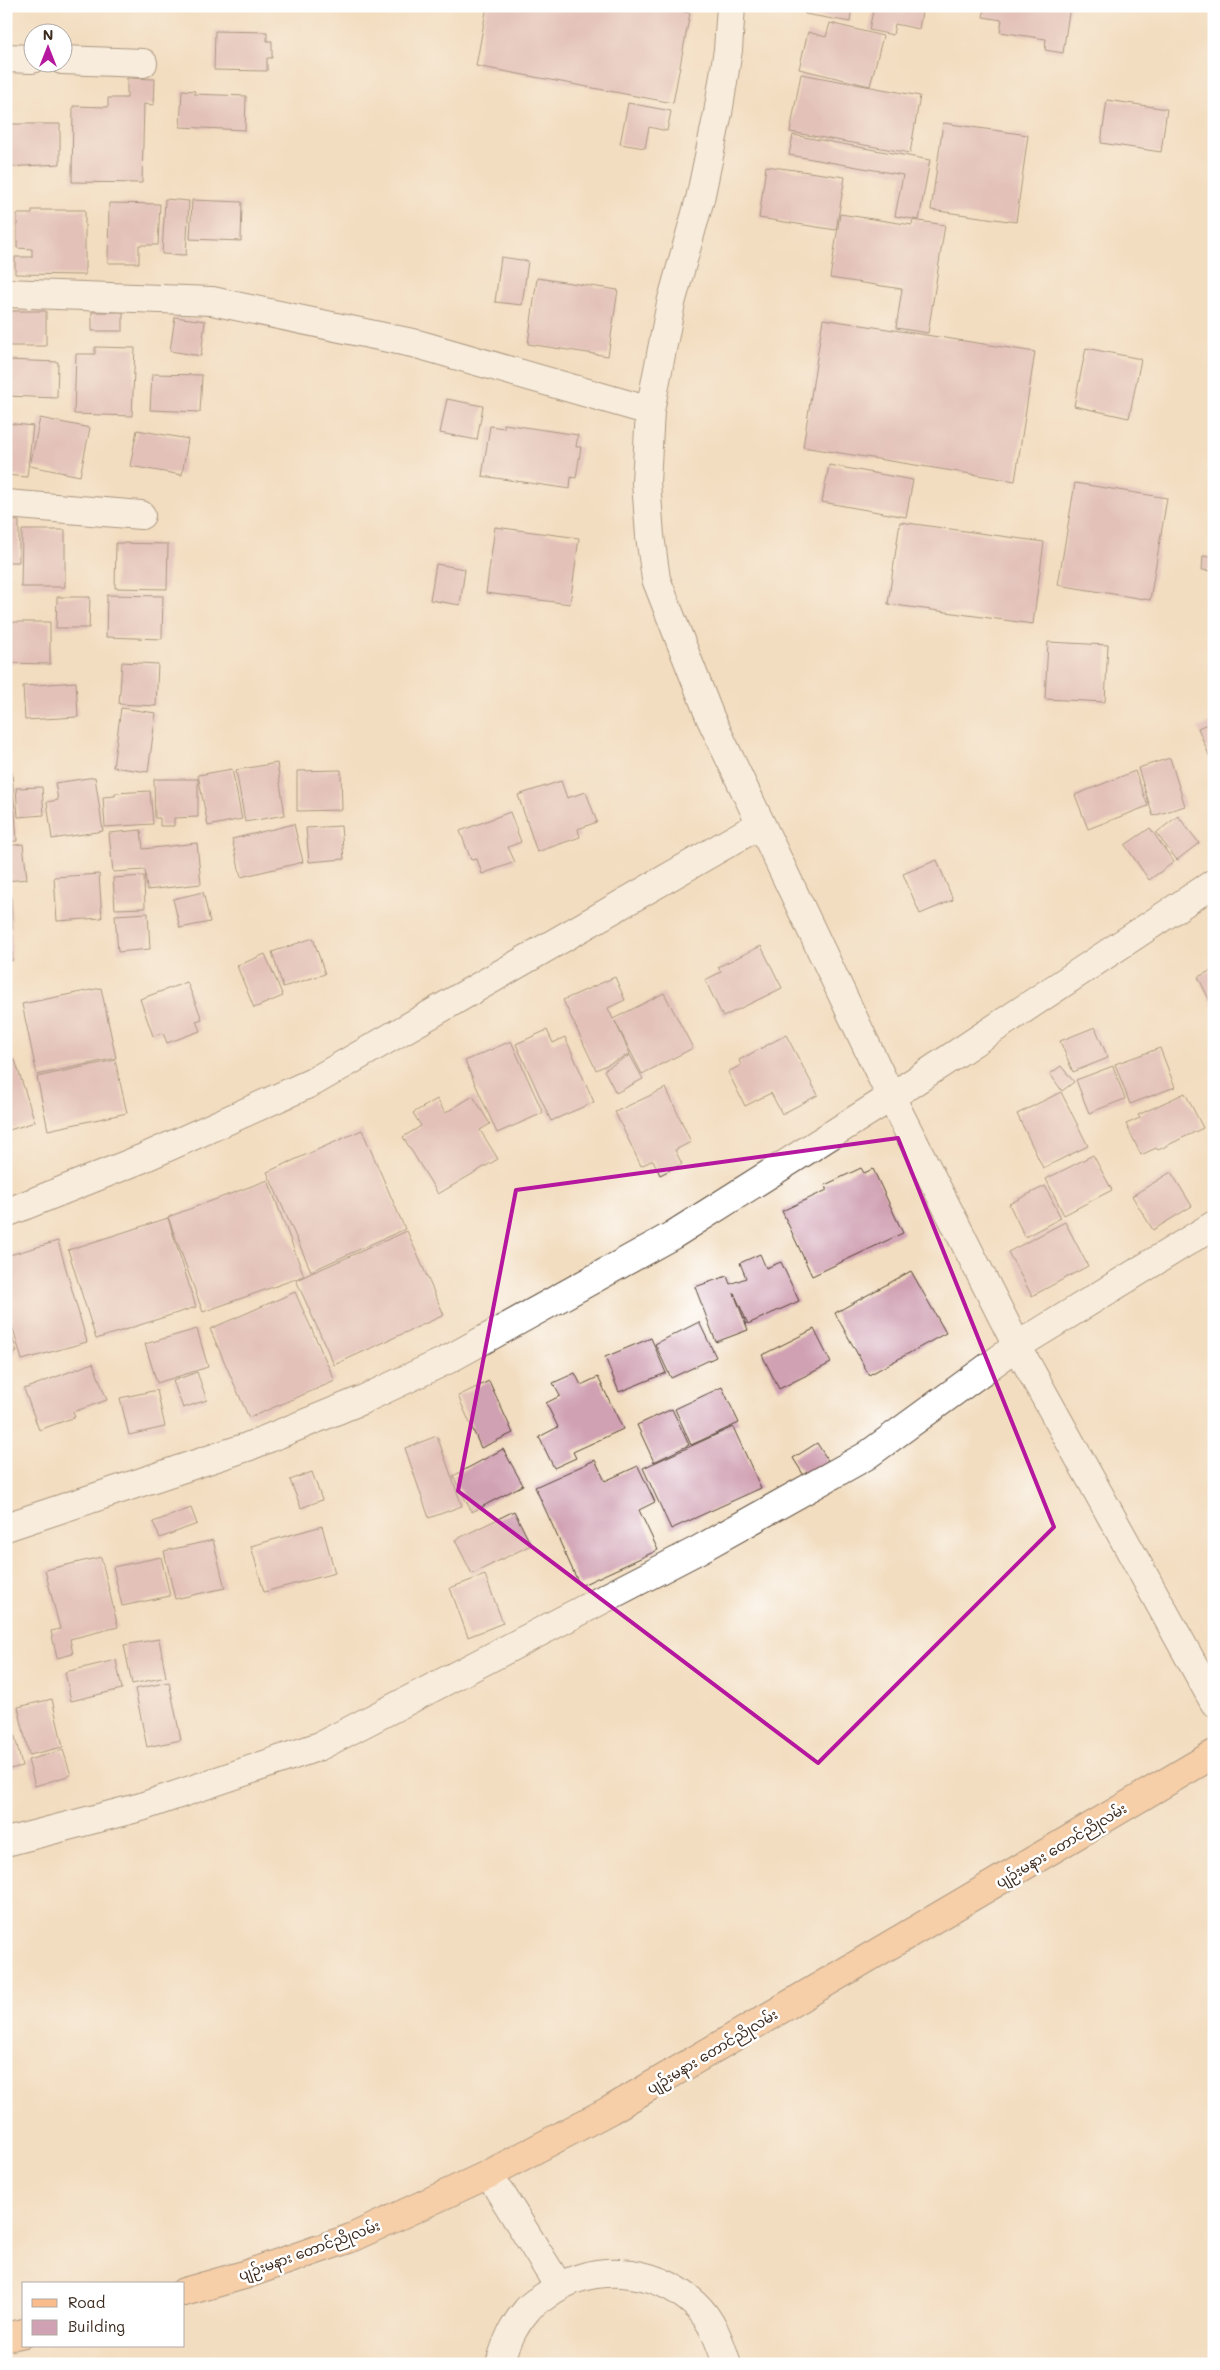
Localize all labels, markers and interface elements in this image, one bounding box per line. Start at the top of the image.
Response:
north arrow [22,22,72,72]
text: N [43,25,53,44]
street label: ပျဉ်းမနား တောင်ညိုလမ်း [992,1798,1131,1894]
street label: ပျဉ်းမနား တောင်ညိုလမ်း [643,2004,782,2100]
street label: ပျဉ်းမနား တောင်ညိုလမ်း [236,2216,383,2287]
legend [22,2282,185,2348]
text: Road [68,2292,105,2312]
text: Building [68,2316,125,2336]

